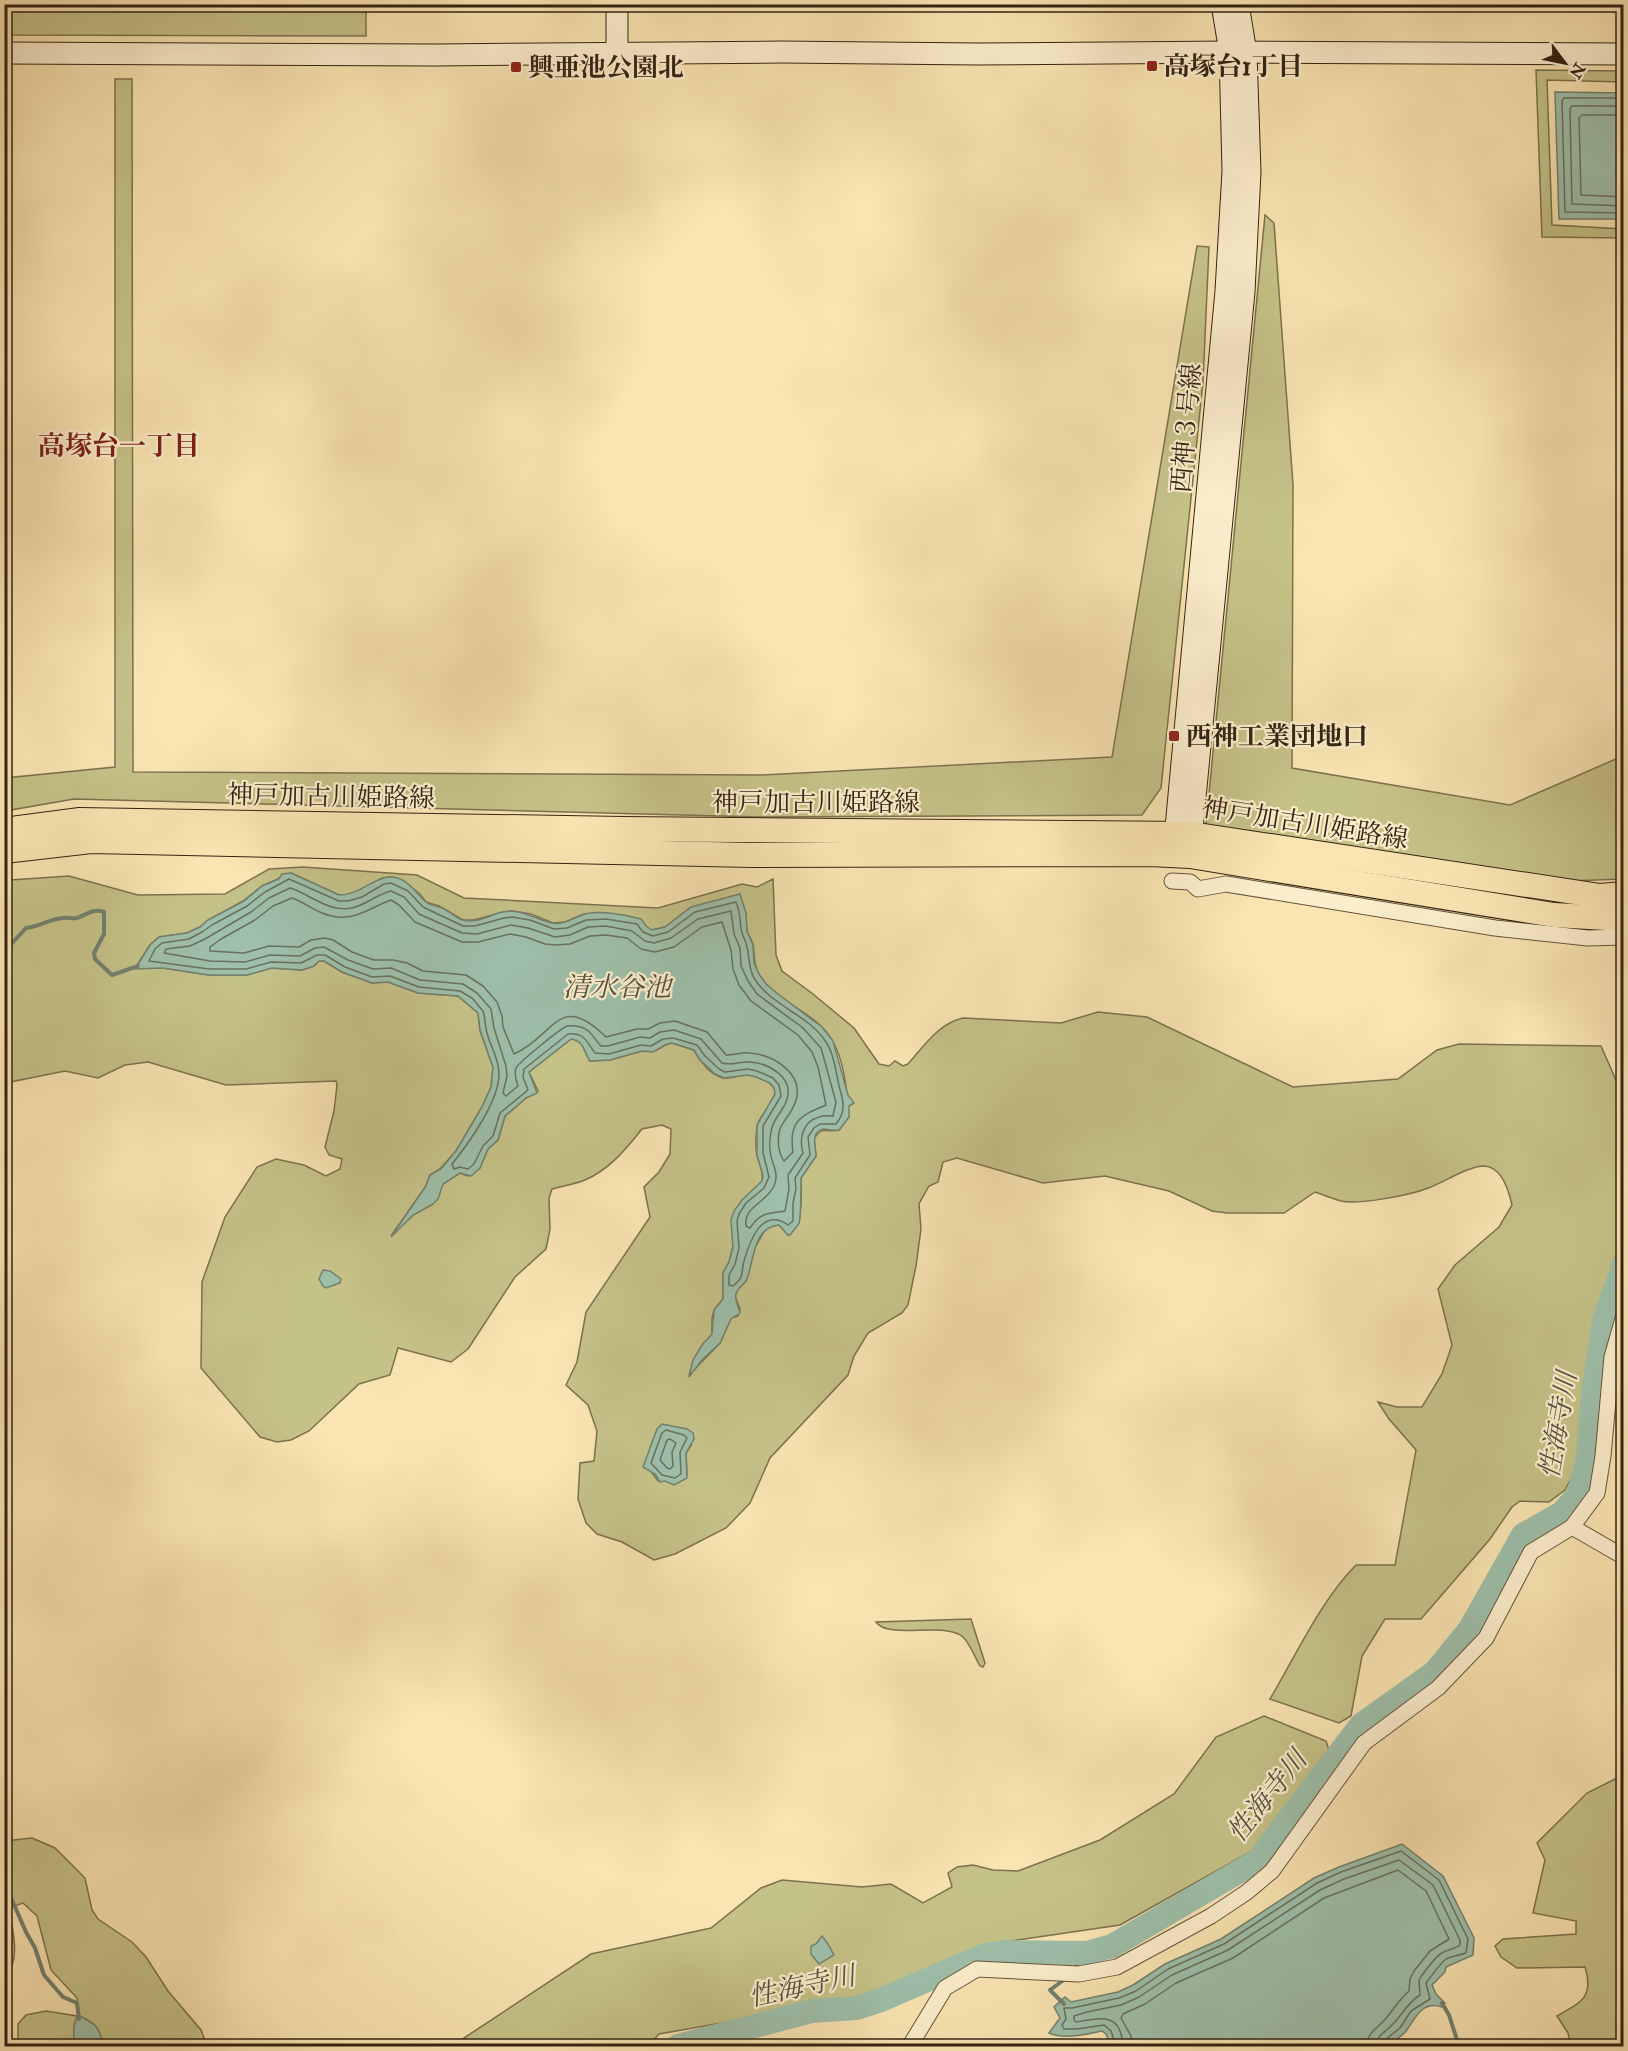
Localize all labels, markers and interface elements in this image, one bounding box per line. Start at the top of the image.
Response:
north arrow [1535,33,1595,93]
place label: 高塚台1丁目 [1164,51,1303,83]
place label: 興亜池公園北 [528,52,684,84]
text: N [1564,58,1590,82]
marker: 高塚台1丁目 [1145,59,1159,73]
marker: 興亜池公園北 [509,60,523,74]
street label: 西神３号線 [1165,362,1209,494]
district label: 高塚台一丁目 [38,430,200,463]
place label: 西神工業団地口 [1186,721,1368,753]
marker: 西神工業団地口 [1167,729,1181,743]
street label: 神戸加古川姫路線 [227,779,435,815]
street label: 神戸加古川姫路線 [712,787,920,819]
street label: 神戸加古川姫路線 [1200,792,1410,856]
water label: 清水谷池 [563,971,674,1004]
water label: 性海寺川 [1533,1366,1585,1481]
water label: 性海寺川 [1221,1742,1316,1849]
water label: 性海寺川 [746,1958,861,2014]

